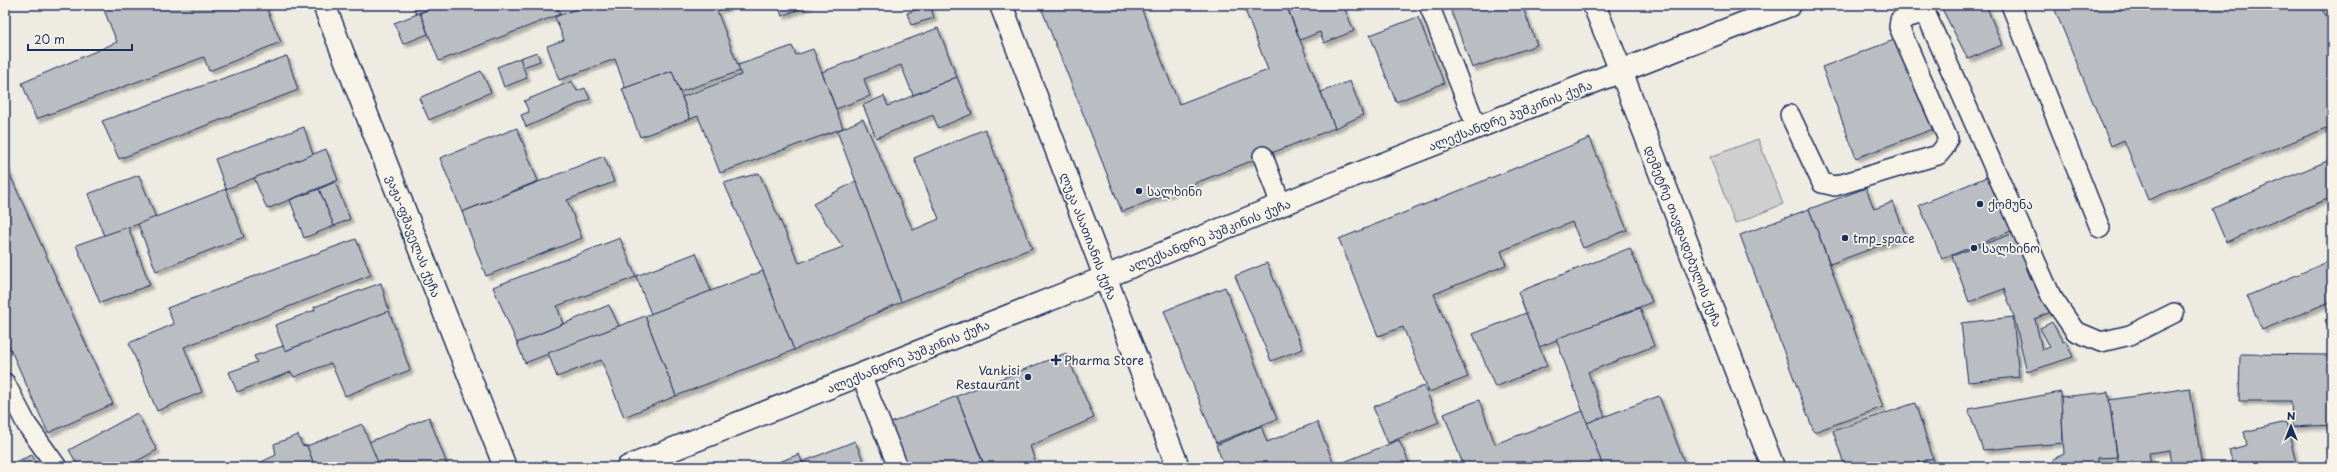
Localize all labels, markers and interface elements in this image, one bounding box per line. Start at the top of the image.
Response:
scale bar [28,26,132,52]
text: 20 m [34,30,65,48]
street label: ალექსანდრე პუშკინის ქუჩა [1425,75,1595,155]
street label: დემეტრე თავდადებულის ქუჩა [1641,143,1727,329]
street label: ლუკა ასათიანის ქუჩა [1056,170,1122,302]
street label: ვაჟა-ფშაველას ქუჩა [382,172,446,300]
place label: სალხინი [1147,182,1202,200]
marker: სალხინი [1134,186,1144,196]
street label: ალექსანდრე პუშკინის ქუჩა [1125,194,1293,276]
place label: ქომუნა [1988,195,2033,213]
marker: ქომუნა [1975,199,1985,209]
place label: tmp_space [1853,229,1915,247]
marker: tmp_space [1840,233,1850,243]
place label: სალხინო [1982,239,2040,257]
marker: სალხინო [1969,243,1979,253]
street label: ალექსანდრე პუშკინის ქუჩა [824,315,992,397]
place label: Pharma Store [1064,351,1144,369]
marker: Pharma Store [1051,355,1061,365]
place label: Vankisi Restaurant [956,361,1020,393]
marker: Vankisi Restaurant [1023,372,1033,382]
north arrow [2271,406,2311,446]
text: N [2287,407,2296,424]

